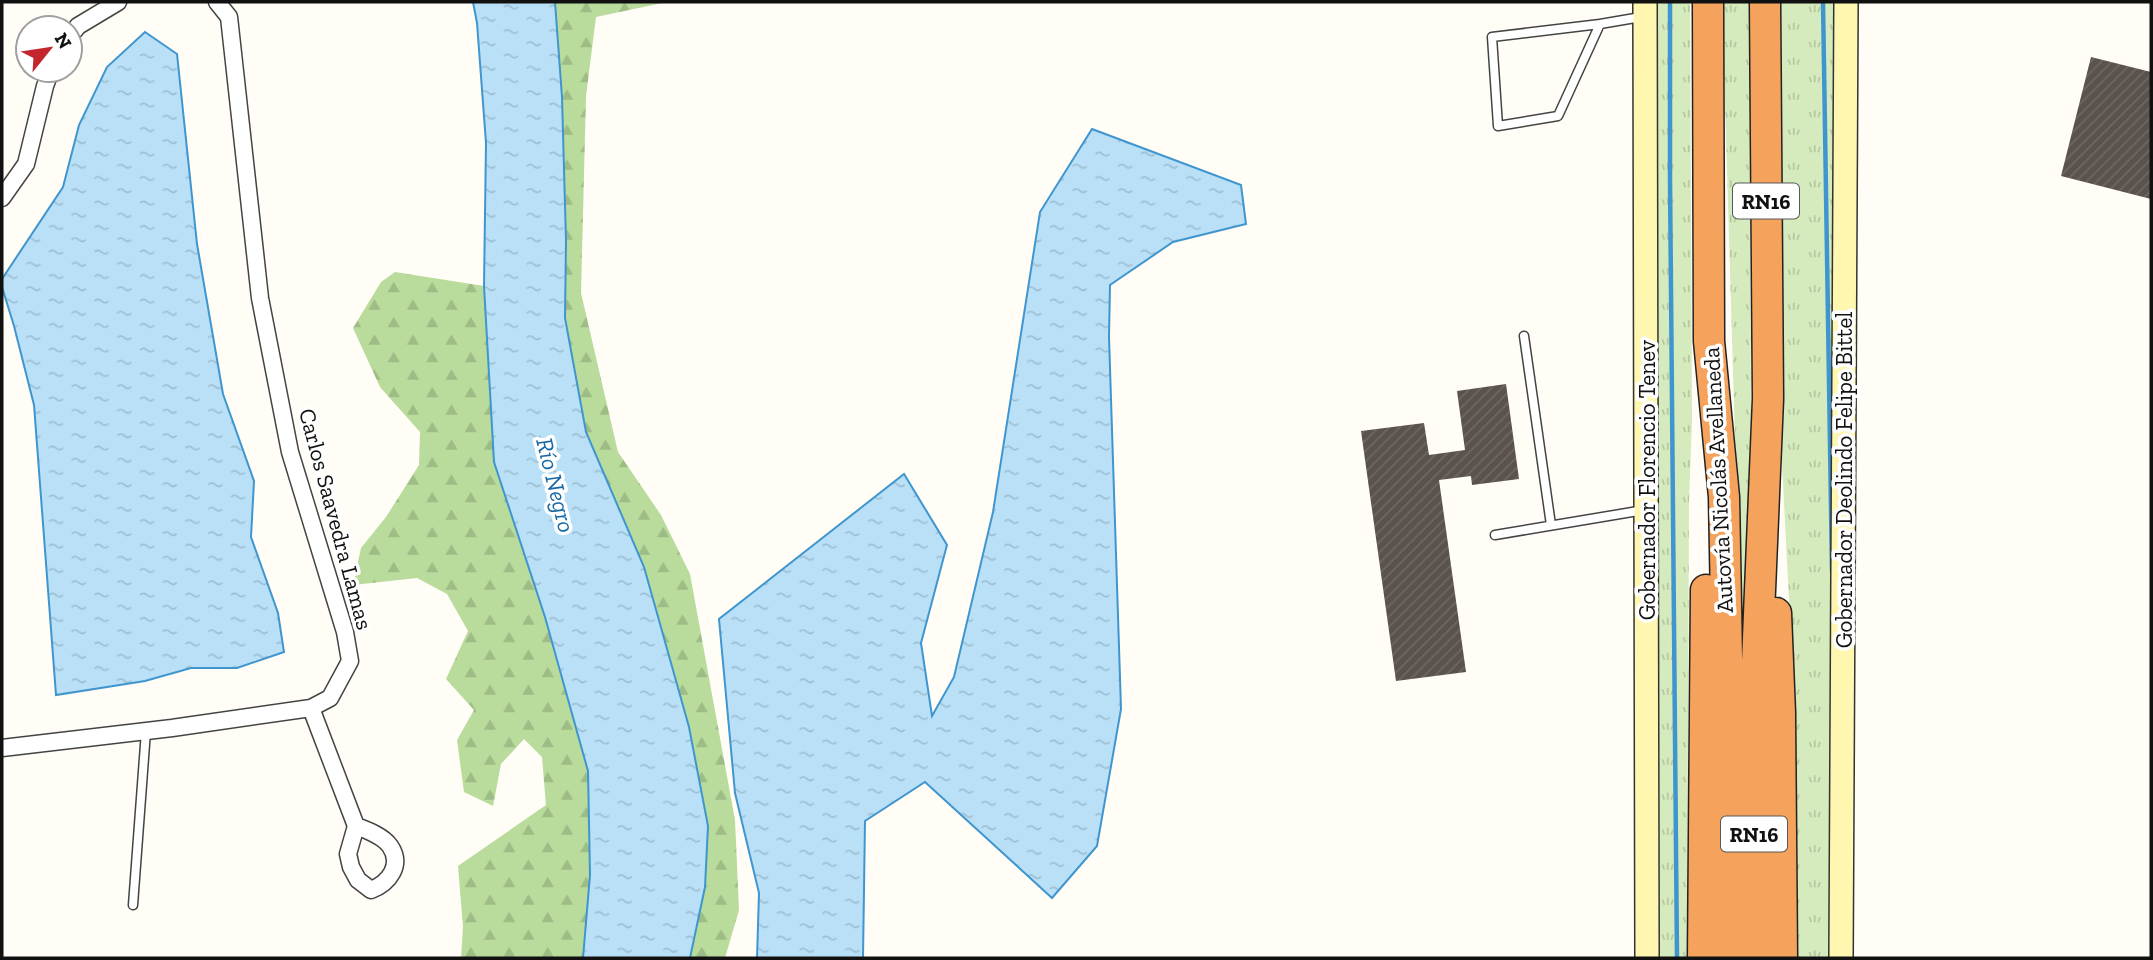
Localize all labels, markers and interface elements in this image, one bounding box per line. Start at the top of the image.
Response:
north arrow [14,14,84,84]
text: N [50,29,77,53]
road number: RN16 [1733,184,1799,218]
street label: Gobernador Deolindo Felipe Bittel [1830,312,1858,648]
street label: Gobernador Florencio Tenev [1633,339,1661,620]
street label: Autovía Nicolás Avellaneda [1697,346,1739,614]
street label: Carlos Saavedra Lamas [293,405,379,633]
water label: Río Negro [530,435,582,535]
road number: RN16 [1721,816,1787,852]

